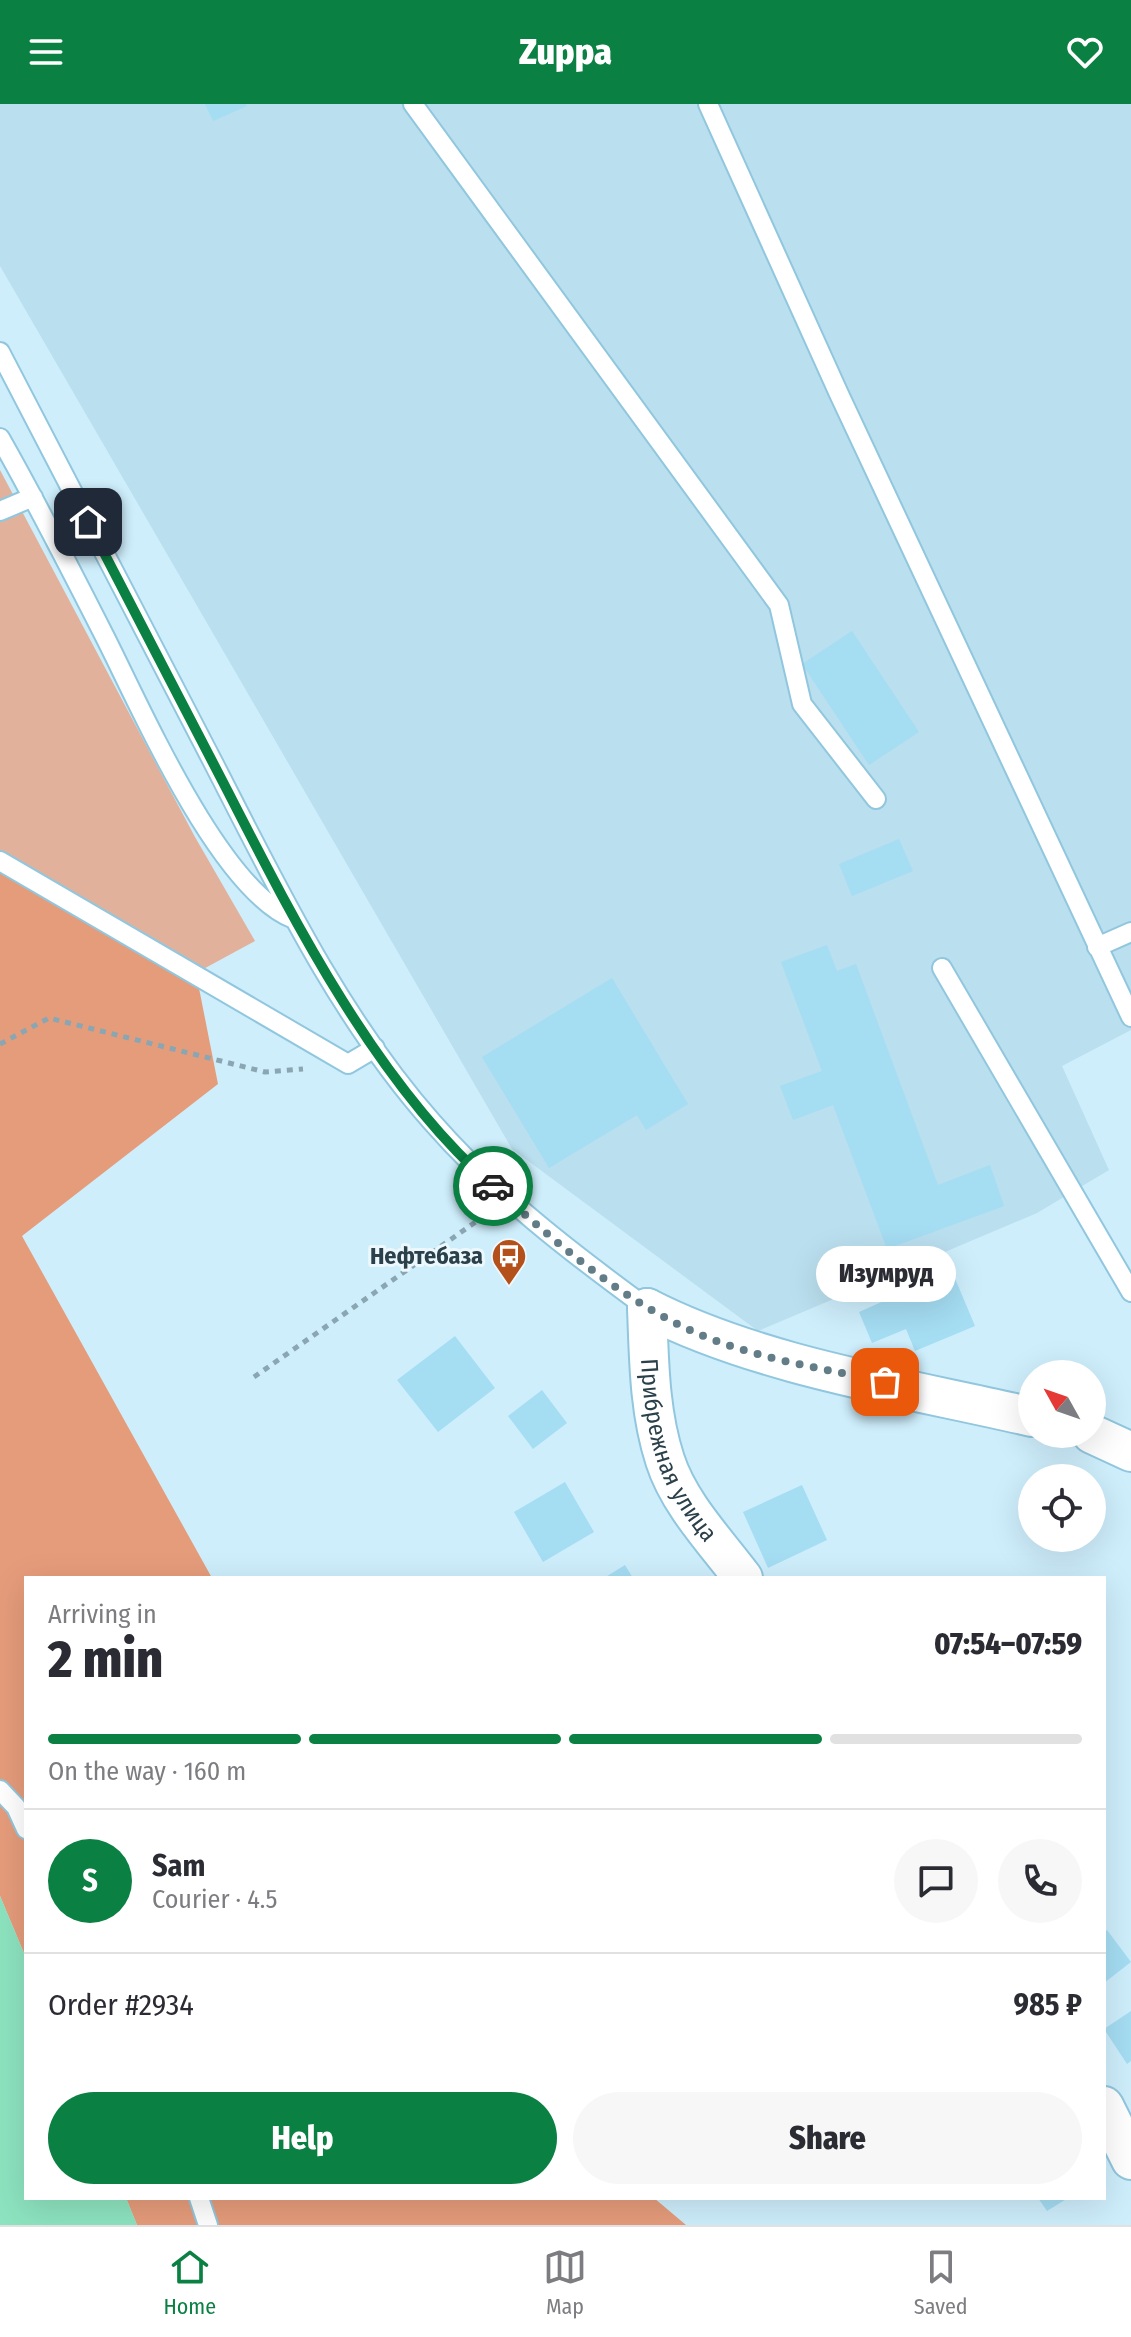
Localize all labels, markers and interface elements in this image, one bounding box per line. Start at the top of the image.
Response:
icon: menu [24,30,68,74]
text: Zuppa [519,30,612,74]
icon: heart [1063,30,1107,74]
pin [54,488,122,556]
icon: home [66,500,110,544]
courier [453,1146,533,1226]
icon: car [471,1164,515,1208]
bus stop icon: Нефтебаза [490,1237,528,1287]
place label: Нефтебаза [370,1242,483,1270]
callout: Изумруд [815,1246,955,1302]
text: Изумруд [839,1258,933,1289]
pin [851,1348,919,1416]
street label: Прибрежная улица [635,1358,723,1547]
icon: bag [863,1360,907,1404]
north arrow [1018,1360,1106,1448]
map controls [1018,1360,1106,1552]
button: locate [1018,1464,1106,1552]
text: Arriving in [48,1599,157,1630]
text: 07:54–07:59 [934,1626,1082,1662]
text: 2 min [48,1628,163,1691]
text: On the way · 160 m [48,1756,246,1787]
button: chat [894,1839,978,1923]
button: phone [998,1839,1082,1923]
text: Sam [152,1848,205,1884]
text: S [82,1863,98,1899]
text: Courier · 4.5 [152,1884,278,1915]
text: Order #2934 [48,1987,194,2023]
text: 985 ₽ [1013,1987,1082,2023]
button: Help [48,2092,557,2184]
button: Share [573,2092,1082,2184]
tab: Home [163,2245,216,2320]
tab: Map [543,2245,587,2320]
tab: Saved [914,2245,968,2320]

